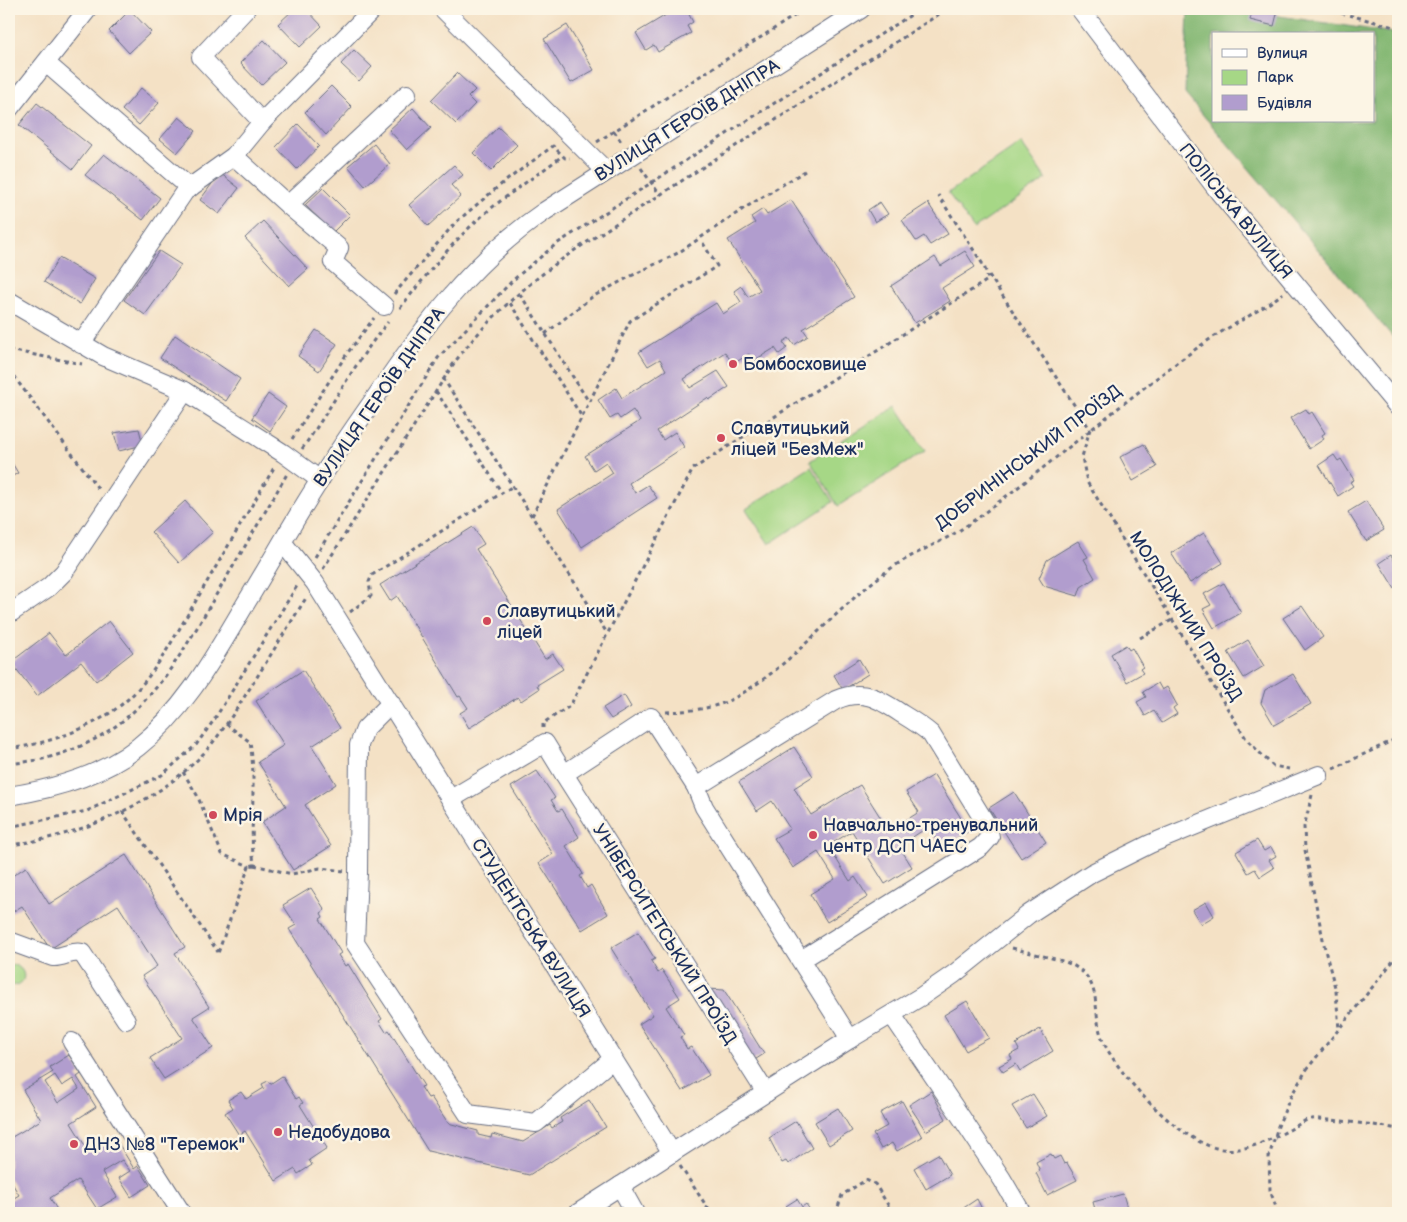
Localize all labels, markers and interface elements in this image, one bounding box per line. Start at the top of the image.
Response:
legend [1212,32,1374,122]
text: Вулиця [1257,44,1308,63]
street label: ВУЛИЦЯ ГЕРОЇВ ДНІПРА [591,54,784,186]
text: Парк [1257,68,1294,87]
text: Будівля [1257,94,1312,113]
street label: ПОЛІСЬКА ВУЛИЦЯ [1174,139,1297,283]
street label: ВУЛИЦЯ ГЕРОЇВ ДНІПРА [309,303,449,491]
place label: Бомбосховище [743,354,866,375]
marker: Бомбосховище [727,358,739,370]
street label: ДОБРИНІНСЬКИЙ ПРОЇЗД [930,379,1126,534]
place label: Славутицький ліцей "БезМеж" [731,418,864,460]
marker: Славутицький ліцей "БезМеж" [715,432,727,444]
street label: МОЛОДІЖНИЙ ПРОЇЗД [1125,527,1247,705]
place label: Славутицький ліцей [497,601,616,643]
marker: Славутицький ліцей [481,615,493,627]
place label: Мрiя [223,805,262,826]
marker: Мрiя [207,809,219,821]
place label: Навчально-тренувальний центр ДСП ЧАЕС [823,815,1038,857]
street label: УНІВЕРСИТЕТСЬКИЙ ПРОЇЗД [588,820,742,1048]
marker: Навчально-тренувальний центр ДСП ЧАЕС [807,829,819,841]
street label: СТУДЕНТСЬКА ВУЛИЦЯ [467,835,594,1022]
place label: Недобудова [288,1122,391,1143]
marker: Недобудова [272,1126,284,1138]
place label: ДНЗ №8 "Теремок" [84,1134,245,1155]
marker: ДНЗ №8 "Теремок" [68,1138,80,1150]

